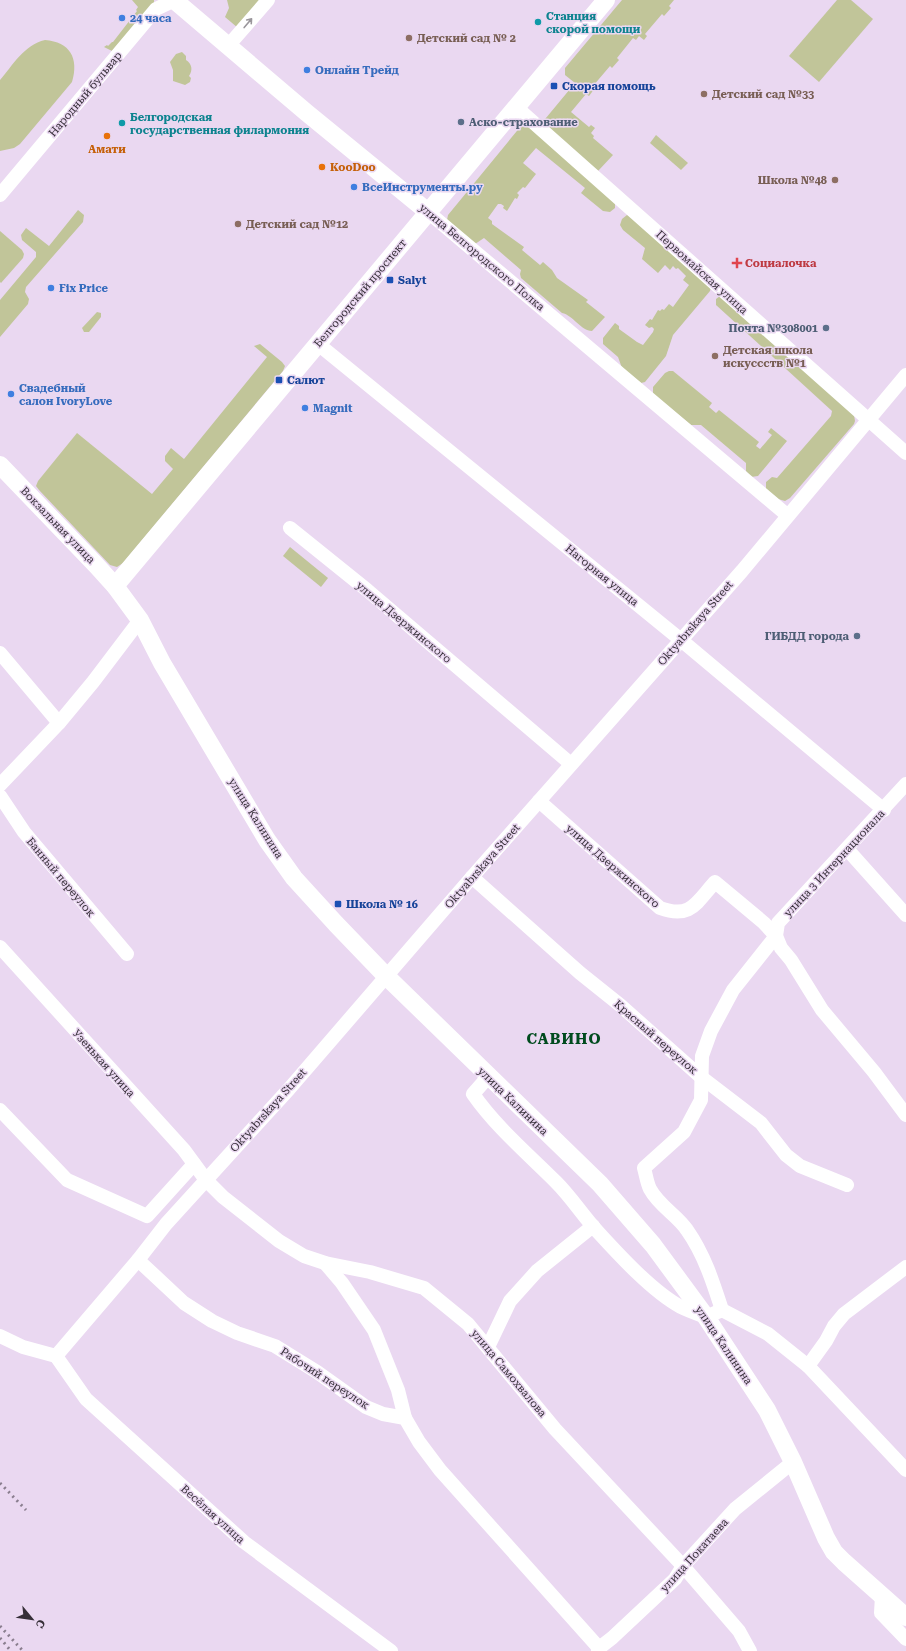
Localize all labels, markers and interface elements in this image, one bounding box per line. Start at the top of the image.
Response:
place label: Станция скорой помощи [546,10,641,36]
place label: 24 часа [130,12,172,25]
marker: 24 часа [117,13,127,23]
marker: Станция скорой помощи [533,17,543,27]
one-way arrow [244,18,253,29]
place label: Детский сад № 2 [417,32,516,45]
marker: Детский сад № 2 [404,33,414,43]
street label: Народный бульвар [46,49,125,139]
place label: Онлайн Трейд [315,64,399,77]
marker: Онлайн Трейд [302,65,312,75]
place label: Скорая помощь [562,80,656,93]
marker: Скорая помощь [549,81,559,91]
place label: Детский сад №33 [712,88,814,101]
marker: Детский сад №33 [699,89,709,99]
place label: Белгородская государственная филармония [130,111,309,137]
place label: Аско-страхование [469,116,578,129]
marker: Аско-страхование [456,117,466,127]
marker: Белгородская государственная филармония [117,118,127,128]
marker: Амати [102,131,112,141]
place label: Амати [88,143,126,156]
place label: KooDoo [330,161,376,174]
marker: KooDoo [317,162,327,172]
place label: Школа №48 [758,174,827,187]
marker: Школа №48 [830,175,840,185]
place label: ВсеИнструменты.ру [362,181,483,194]
marker: ВсеИнструменты.ру [349,182,359,192]
street label: улица Белгородского Полка [416,201,547,314]
place label: Детский сад №12 [246,218,348,231]
marker: Детский сад №12 [233,219,243,229]
street label: Первомайская улица [653,228,750,317]
street label: Белгородский проспект [311,237,409,350]
place label: Социалочка [745,257,817,270]
marker: Социалочка [732,258,742,268]
place label: Salyt [398,274,427,287]
marker: Salyt [385,275,395,285]
place label: Fix Price [59,282,109,295]
marker: Fix Price [46,283,56,293]
place label: Почта №308001 [729,322,818,335]
marker: Почта №308001 [821,323,831,333]
place label: Детская школа искуссств №1 [723,344,813,370]
marker: Детская школа искуссств №1 [710,351,720,361]
place label: Салют [287,374,325,387]
marker: Салют [274,375,284,385]
place label: Свадебный салон IvoryLove [19,382,113,408]
marker: Свадебный салон IvoryLove [6,389,16,399]
place label: Magnit [313,402,353,415]
marker: Magnit [300,403,310,413]
street label: Вокзальная улица [18,484,98,566]
street label: Нагорная улица [563,542,641,609]
street label: Oktyabrskaya Street [655,578,736,668]
street label: улица Дзержинского [353,579,454,666]
place label: ГИБДД города [765,630,850,643]
marker: ГИБДД города [852,631,862,641]
street label: улица Калинина [226,776,286,861]
street label: улица 3 Интернационала [781,807,887,920]
street label: Oktyabrskaya Street [442,821,523,911]
street label: улица Дзержинского [563,822,662,911]
street label: Банный переулок [24,835,98,920]
place label: Школа № 16 [346,898,418,911]
marker: Школа № 16 [333,899,343,909]
street label: Красный переулок [611,998,700,1077]
street label: Узенькая улица [70,1027,137,1100]
district label: САВИНО [526,1030,602,1048]
street label: улица Калинина [475,1065,550,1138]
street label: Oktyabrskaya Street [227,1066,309,1155]
street label: улица Калинина [692,1303,755,1387]
street label: улица Самохвалова [468,1327,549,1420]
street label: Рабочий переулок [278,1345,372,1412]
street label: Весёлая улица [178,1482,247,1546]
street label: улица Покатаева [658,1516,731,1595]
north arrow [12,1599,52,1639]
text: С [33,1617,48,1630]

